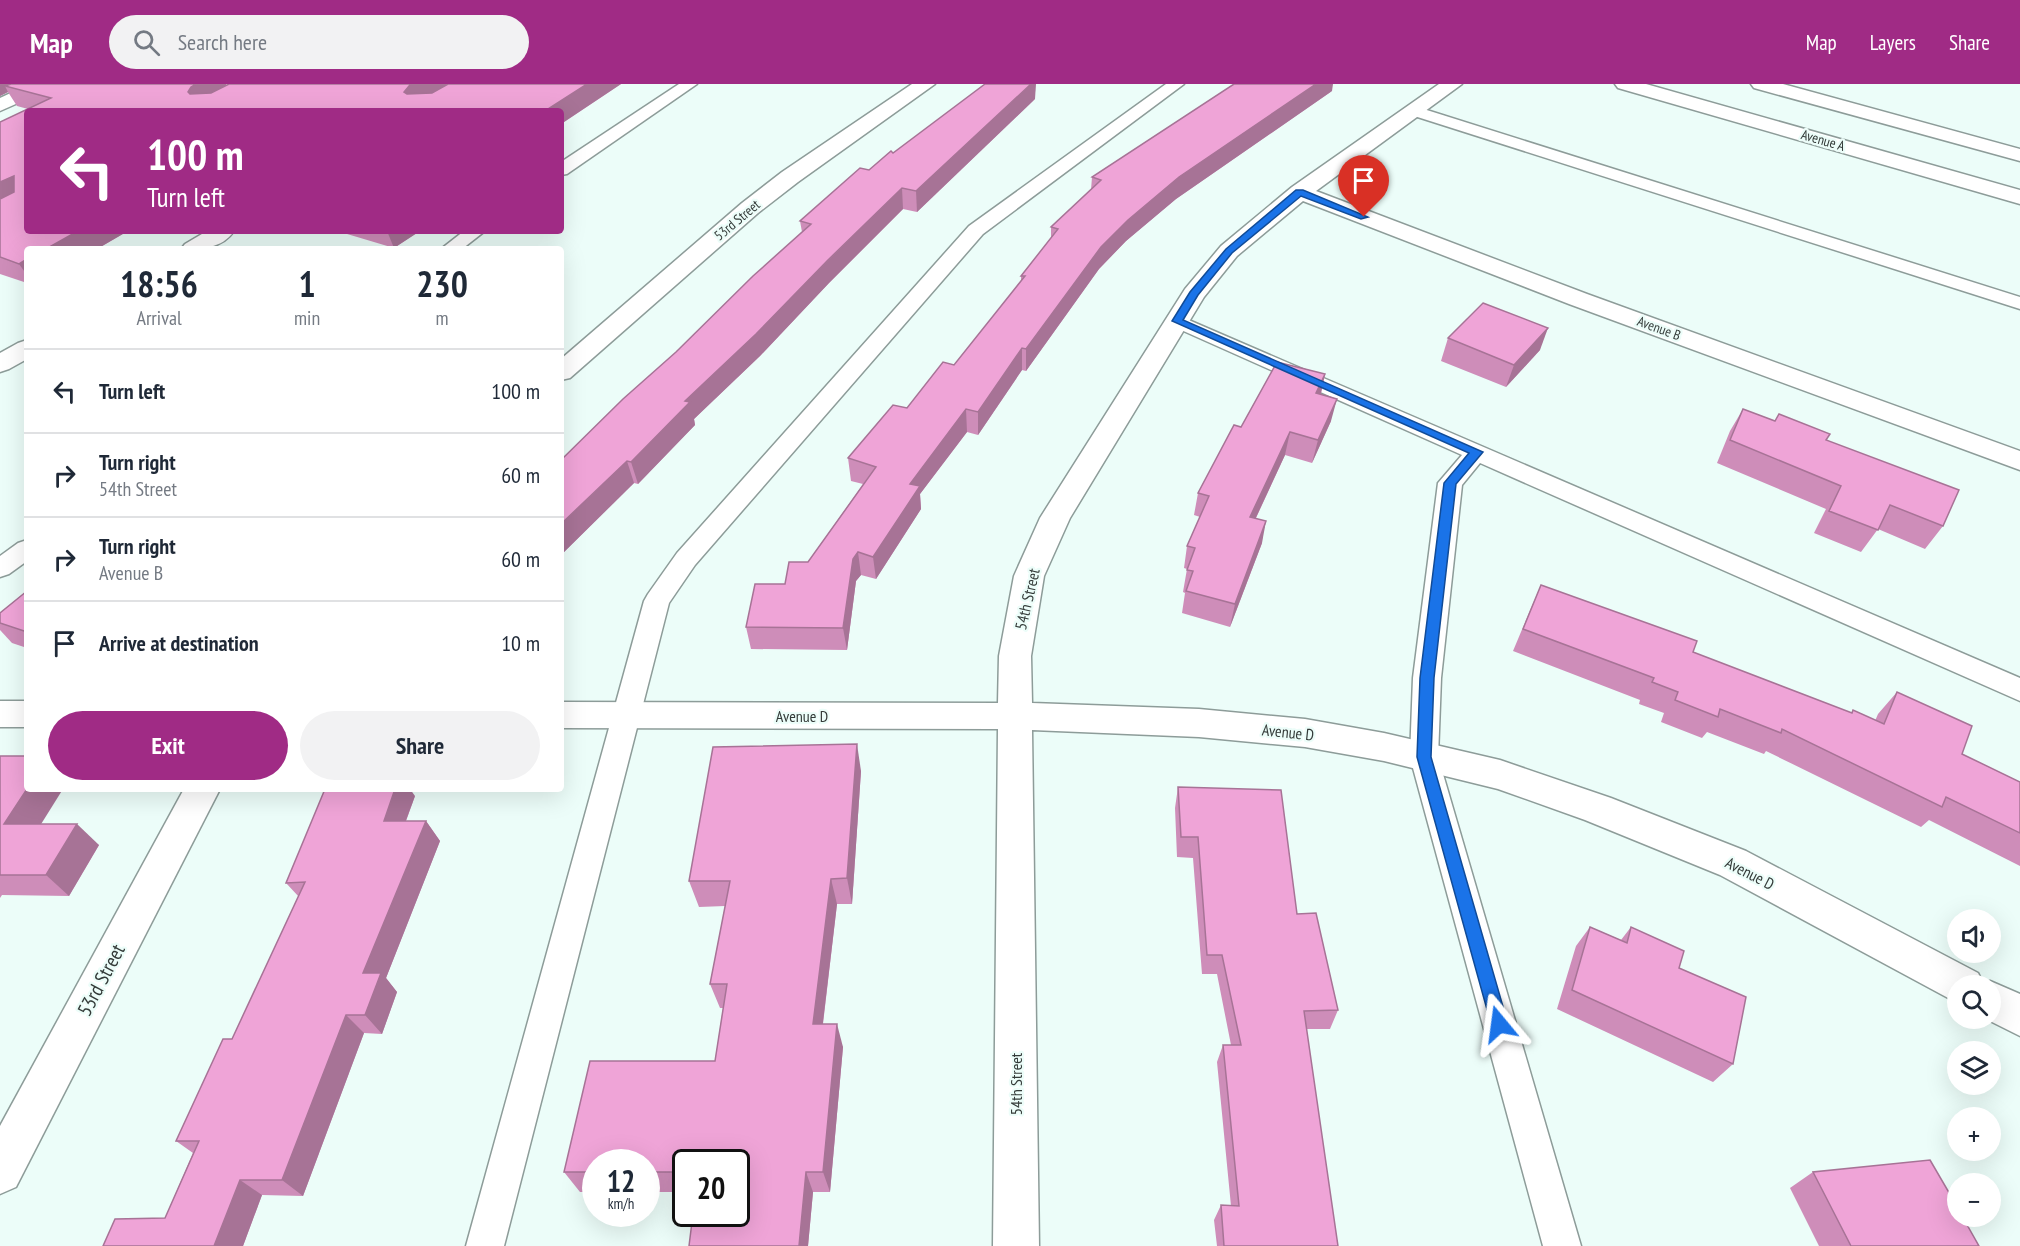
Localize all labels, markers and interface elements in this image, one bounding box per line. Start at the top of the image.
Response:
search box [109,15,529,69]
text: Map [30,24,73,61]
icon: search [130,26,163,59]
text: Search here [178,28,267,56]
text: Map [1806,29,1837,56]
text: Layers [1870,29,1916,56]
text: Share [1949,29,1990,56]
street label: Avenue A [1799,125,1847,155]
text: 100 m [147,127,244,182]
icon: left [48,132,126,210]
pin [1338,155,1389,217]
icon: arrive [1347,164,1380,197]
text: Turn left [147,180,225,214]
street label: 53rd Street [710,196,764,244]
text: 18:56 [120,260,198,307]
text: 1 [298,260,316,307]
text: 230 [416,260,468,307]
text: Arrival [136,305,182,331]
text: min [294,305,320,331]
text: m [436,305,449,331]
street label: Avenue B [1635,312,1683,344]
icon: left [48,375,81,408]
text: Turn left [99,377,165,405]
text: 100 m [491,377,540,405]
text: Turn right [99,448,176,476]
icon: right [48,459,81,492]
text: 60 m [501,461,540,489]
text: 54th Street [99,476,177,502]
text: Turn right [99,532,176,560]
icon: right [48,543,81,576]
text: 60 m [501,545,540,573]
text: Avenue B [99,560,163,586]
street label: 54th Street [1010,566,1044,632]
icon: arrive [48,627,81,660]
text: Arrive at destination [99,629,259,657]
text: 10 m [501,629,540,657]
street label: Avenue D [776,706,828,726]
button: Exit [48,711,288,780]
button: Share [300,711,540,780]
street label: Avenue D [1261,719,1315,745]
street label: Avenue D [1722,852,1778,894]
map controls [1947,909,2001,1227]
button: sound [1947,909,2001,963]
street label: 53rd Street [71,939,131,1020]
button: search [1947,975,2001,1029]
position arrow [1467,992,1531,1056]
button: layers [1947,1041,2001,1095]
street label: 54th Street [1006,1052,1026,1115]
button: + [1947,1107,2001,1161]
speed limit sign: 20 [672,1149,750,1227]
text: 12 [607,1161,635,1200]
button: − [1947,1173,2001,1227]
text: km/h [608,1194,634,1213]

